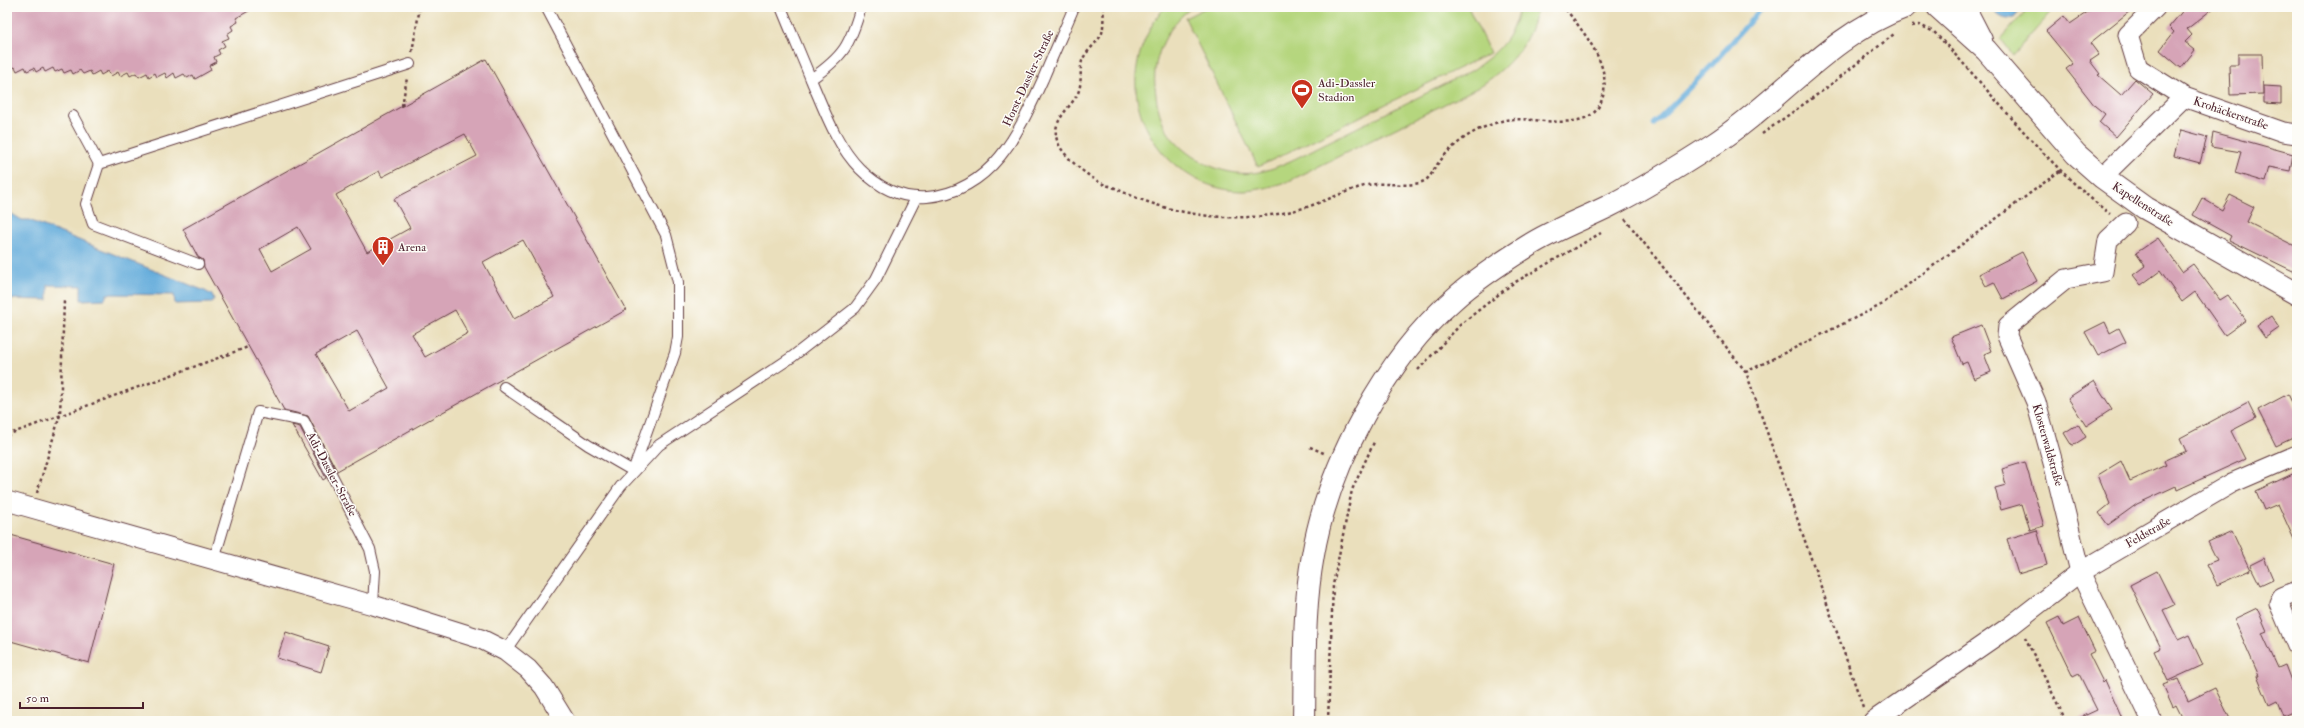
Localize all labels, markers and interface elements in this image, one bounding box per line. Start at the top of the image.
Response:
street label: Horst-Dassler-Straße [999,27,1057,129]
place label: Adi-Dassler Stadion [1317,76,1376,105]
sports icon: Adi-Dassler Stadion [1289,77,1315,110]
street label: Krohäckerstraße [2191,94,2270,133]
street label: Kapellenstraße [2109,179,2176,230]
building icon: Arena [370,234,396,267]
place label: Arena [397,240,427,255]
street label: Klosterwaldstraße [2029,402,2066,488]
street label: Adi-Dassler-Straße [302,428,360,519]
street label: Feldstraße [2123,513,2174,551]
scale bar [20,684,143,710]
text: 50 m [26,691,50,706]

